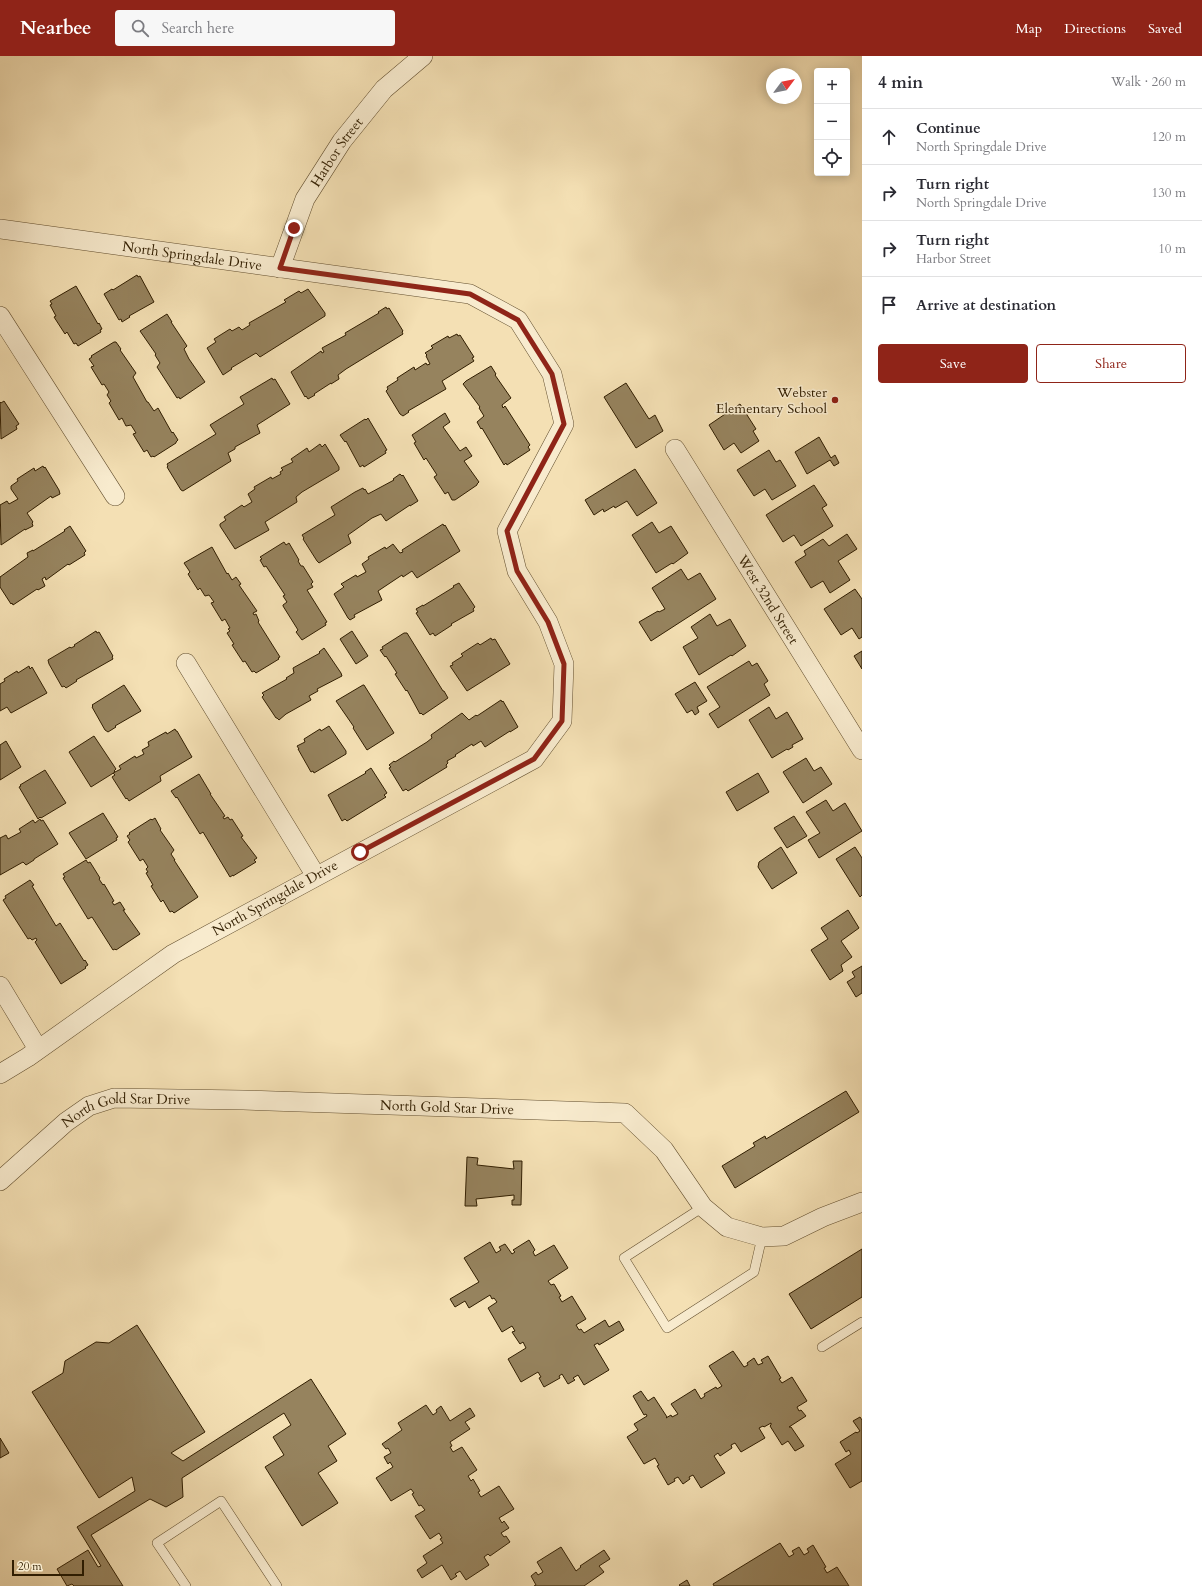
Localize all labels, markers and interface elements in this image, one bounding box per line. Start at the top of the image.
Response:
search box [115,10,395,46]
text: Nearbee [20,15,91,41]
icon: search [129,17,151,39]
text: Search here [161,18,234,38]
text: Map [1016,19,1042,38]
text: Directions [1064,19,1126,38]
text: Saved [1148,19,1182,38]
north arrow [766,68,802,104]
map controls [814,68,850,176]
button: + [814,68,850,104]
text: 4 min [878,71,923,94]
text: Walk · 260 m [1111,73,1186,91]
button: − [814,104,850,140]
street label: Harbor Street [306,113,367,190]
text: Continue [916,118,981,138]
icon: ahead [878,126,900,148]
text: 120 m [1152,128,1186,146]
text: North Springdale Drive [916,138,1047,156]
button: locate [814,140,850,176]
text: Turn right [916,174,989,194]
icon: right [878,182,900,204]
text: 130 m [1152,184,1186,202]
text: North Springdale Drive [916,194,1047,212]
route end [285,219,303,237]
text: Turn right [916,230,989,250]
street label: North Springdale Drive [121,237,263,275]
icon: right [878,238,900,260]
text: 10 m [1158,240,1186,258]
text: Harbor Street [916,250,991,268]
icon: arrive [878,294,900,316]
text: Arrive at destination [916,295,1056,315]
button: Save [878,344,1028,383]
button: Share [1036,344,1186,383]
place label: Webster Elementary School [716,383,828,418]
marker: Webster Elementary School [830,395,840,405]
street label: West 32nd Street [733,550,804,648]
route start [351,843,369,861]
street label: North Springdale Drive [209,856,341,940]
street label: North Gold Star Drive [58,1088,190,1132]
street label: North Gold Star Drive [380,1095,514,1119]
scale bar [12,1558,84,1577]
text: 20 m [18,1559,42,1574]

